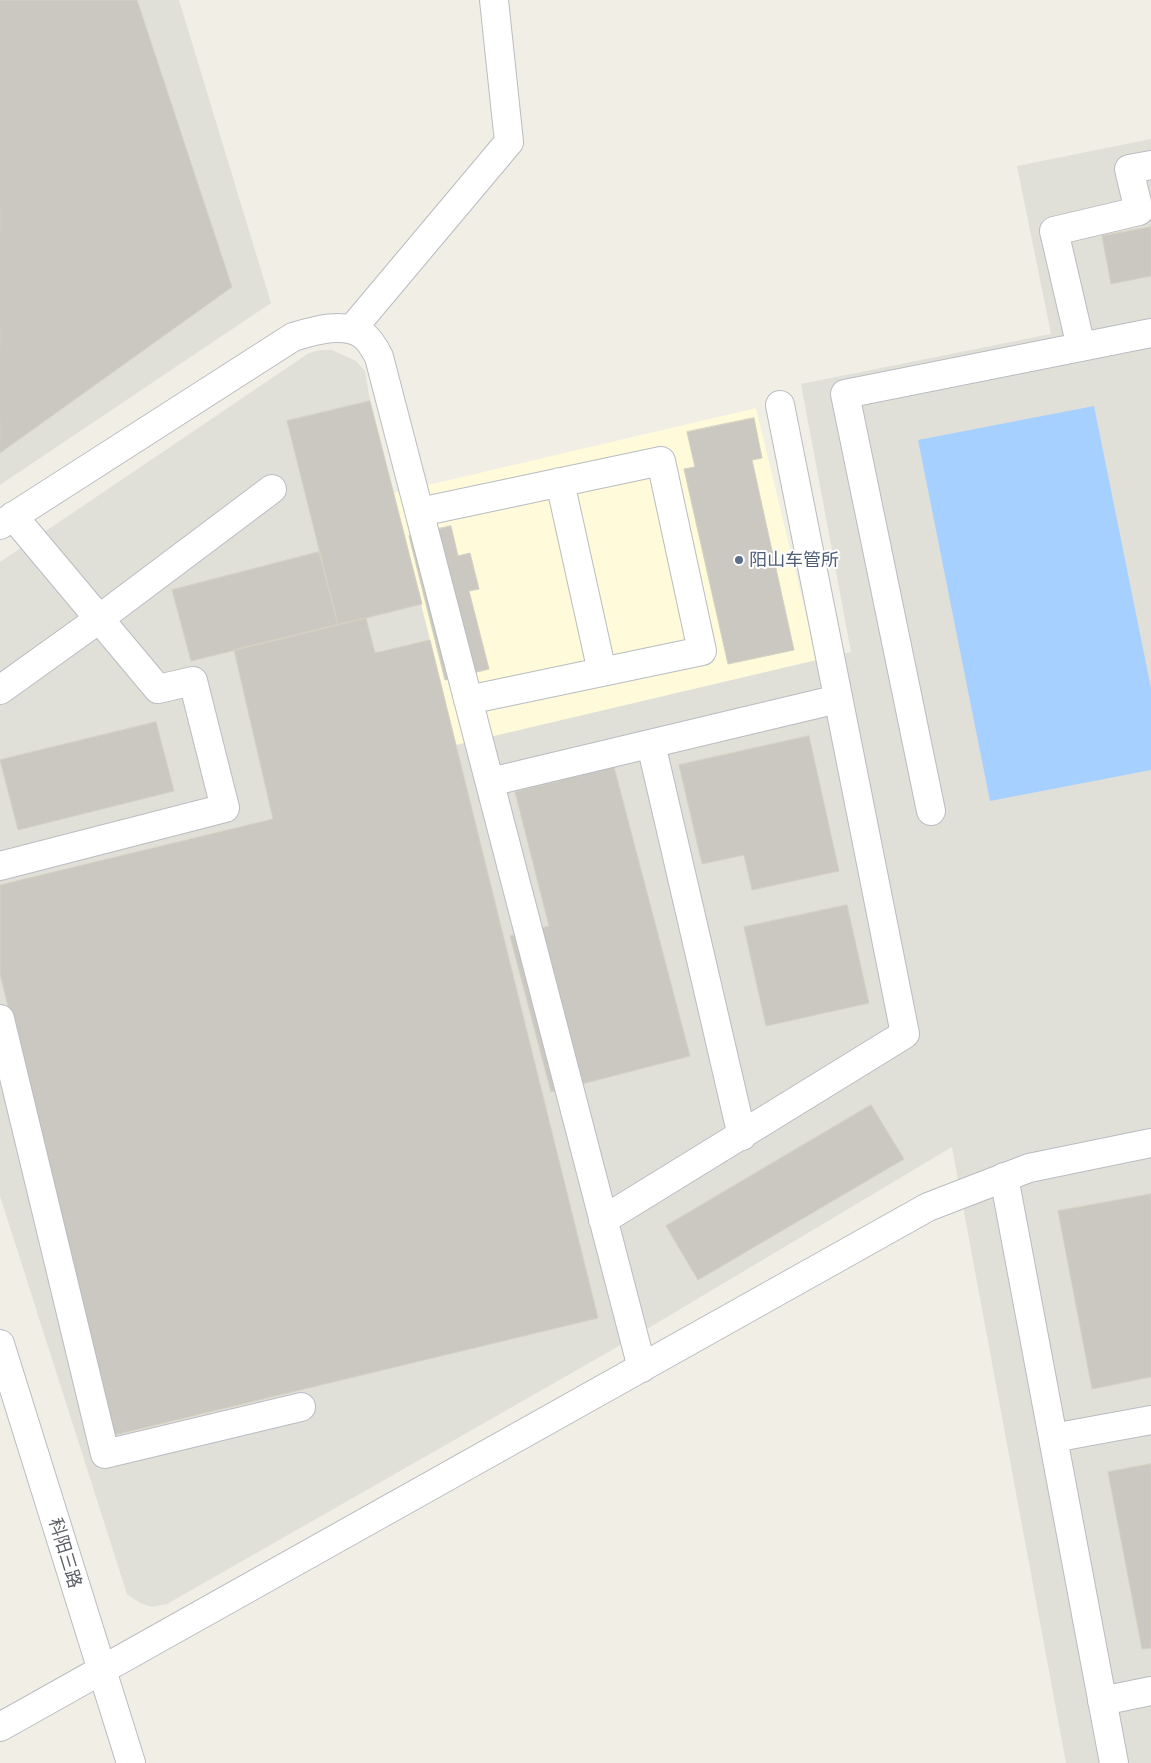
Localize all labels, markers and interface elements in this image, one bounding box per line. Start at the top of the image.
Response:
place label: 阳山车管所 [749,549,839,571]
marker: 阳山车管所 [733,554,745,566]
street label: 科阳三路 [44,1515,86,1591]

